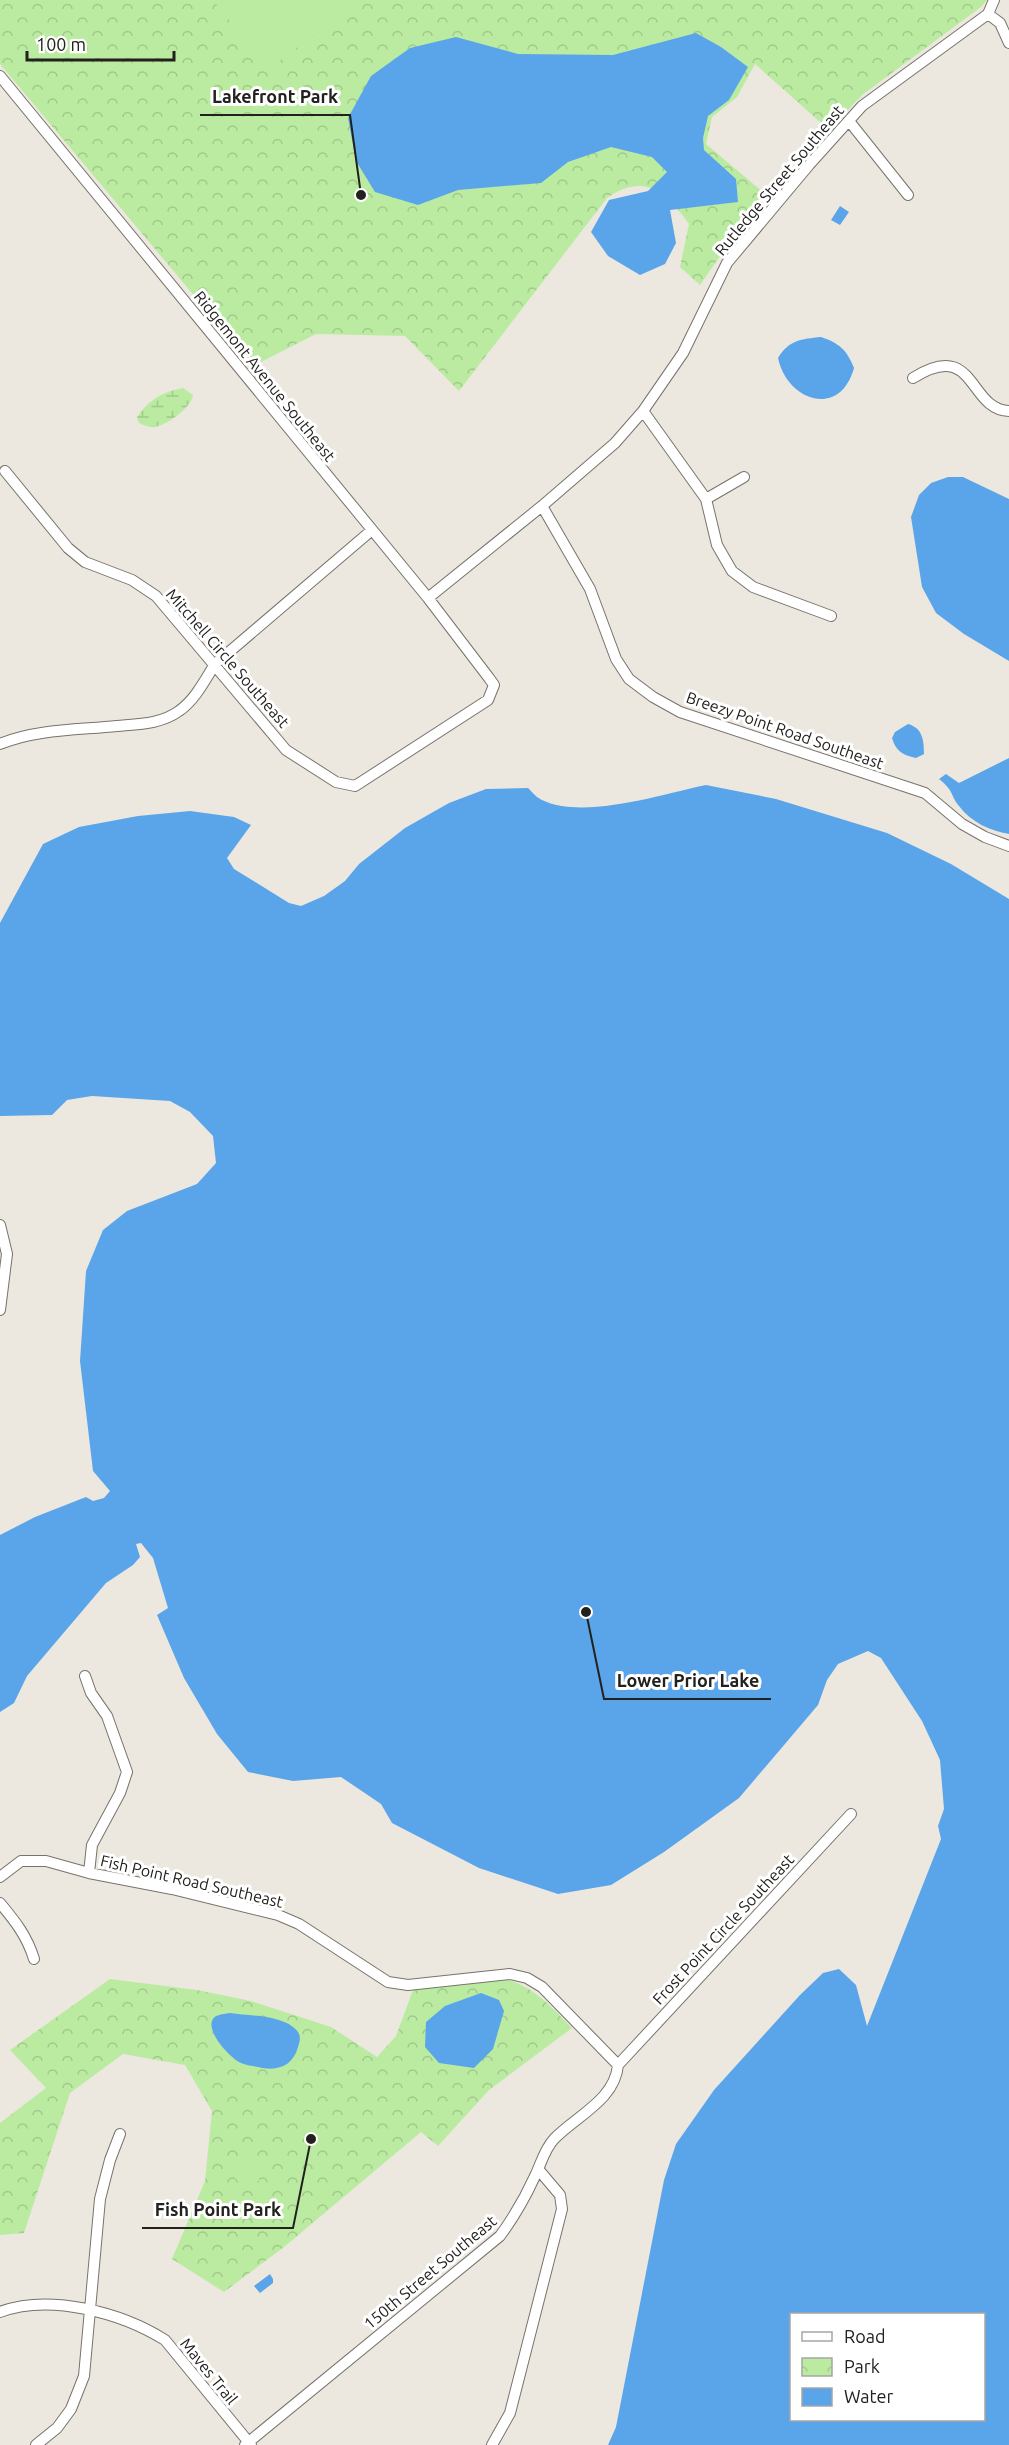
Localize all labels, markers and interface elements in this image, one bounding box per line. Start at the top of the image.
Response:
scale bar [27,24,174,62]
text: 100 m [36,34,86,54]
callout: Lakefront Park [200,79,350,115]
text: Lakefront Park [212,86,338,106]
street label: Rutledge Street Southeast [711,101,848,259]
street label: Ridgemont Avenue Southeast [191,287,340,465]
street label: Mitchell Circle Southeast [163,585,294,732]
street label: Breezy Point Road Southeast [684,688,887,773]
callout: Lower Prior Lake [604,1663,771,1699]
text: Lower Prior Lake [617,1670,759,1690]
street label: Frost Point Circle Southeast [649,1850,798,2008]
street label: Fish Point Road Southeast [99,1851,286,1911]
callout: Fish Point Park [142,2192,293,2228]
text: Fish Point Park [155,2199,281,2219]
street label: 150th Street Southeast [360,2211,500,2333]
legend [790,2313,985,2421]
text: Road [844,2326,886,2346]
street label: Maves Trail [177,2334,241,2408]
text: Park [844,2356,880,2376]
text: Water [844,2386,894,2406]

